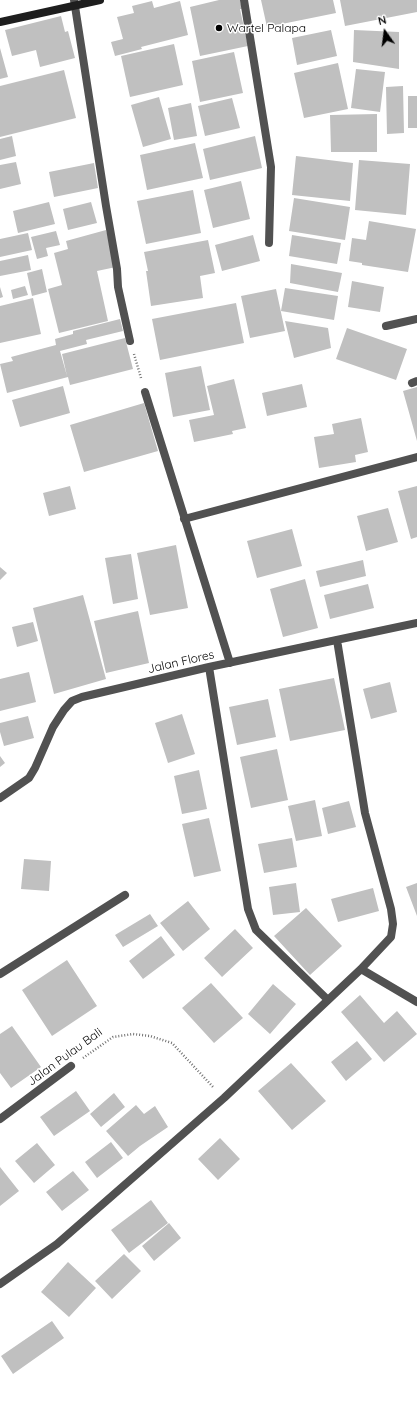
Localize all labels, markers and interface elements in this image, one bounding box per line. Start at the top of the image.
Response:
north arrow [365,12,405,52]
text: N [376,13,388,28]
place label: Wartel Palapa [227,21,306,35]
marker: Wartel Palapa [214,23,224,33]
street label: Jalan Flores [146,647,216,677]
street label: Jalan Pulau Bali [25,1025,105,1089]

